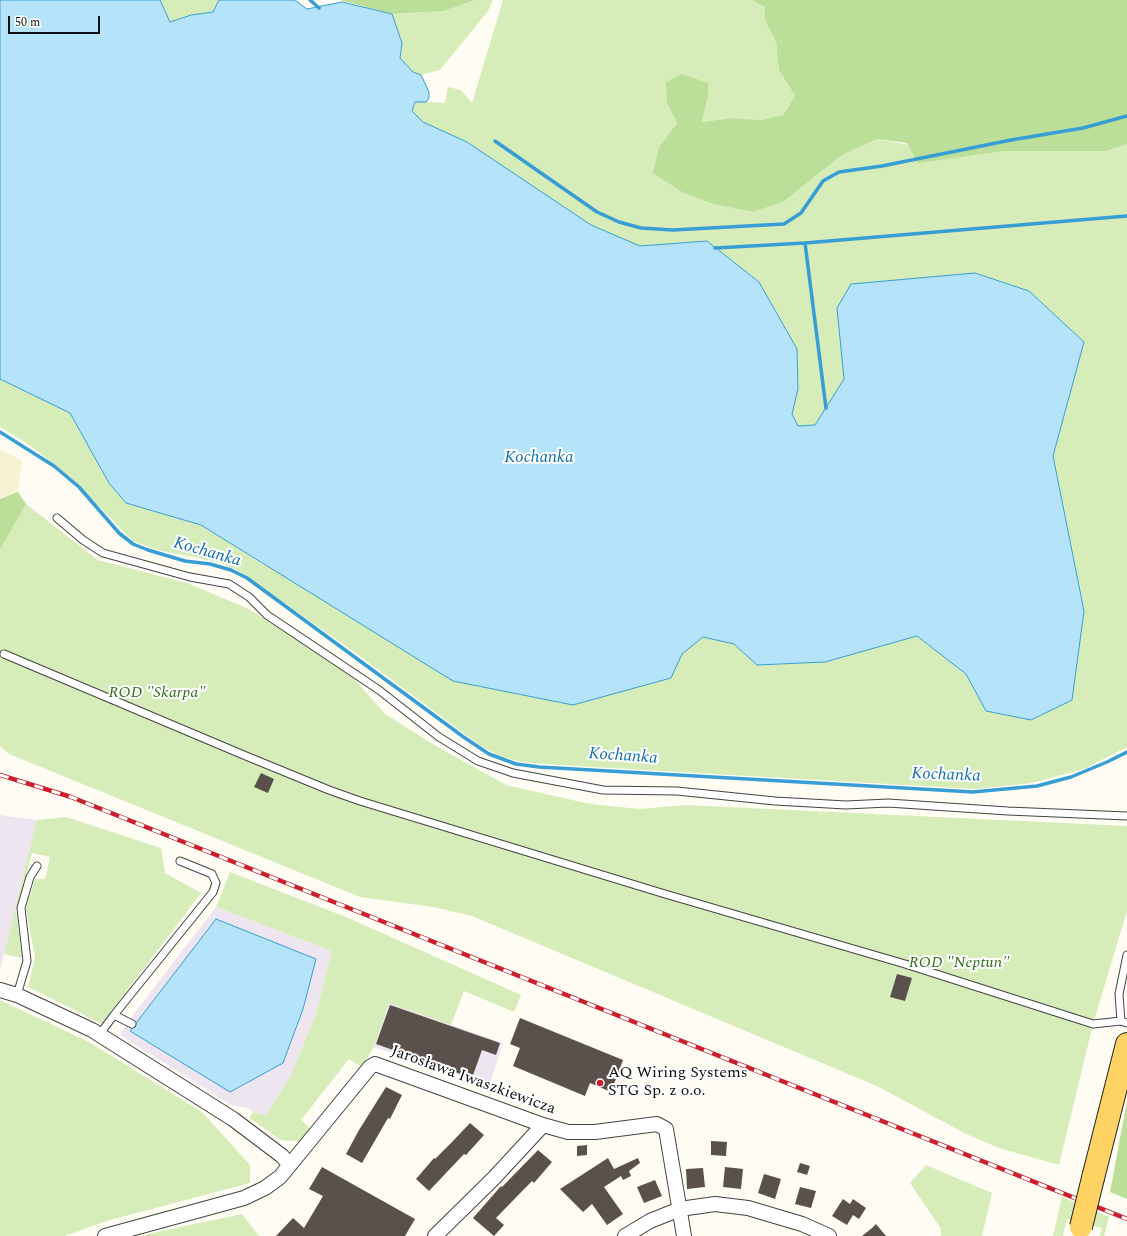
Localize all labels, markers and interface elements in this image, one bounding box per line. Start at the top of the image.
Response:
scale bar [10,8,102,34]
text: 50 m [15,13,40,32]
water label: Kochanka [504,449,574,469]
water label: Kochanka [171,534,243,572]
park label: ROD "Skarpa" [108,684,206,704]
water label: Kochanka [588,744,658,770]
water label: Kochanka [911,765,981,787]
park label: ROD "Neptun" [909,954,1009,974]
street label: Jarosława Iwaszkiewicza [388,1042,558,1120]
place label: AQ Wiring Systems STG Sp. z o.o. [608,1064,748,1102]
marker: AQ Wiring Systems STG Sp. z o.o. [595,1078,605,1088]

